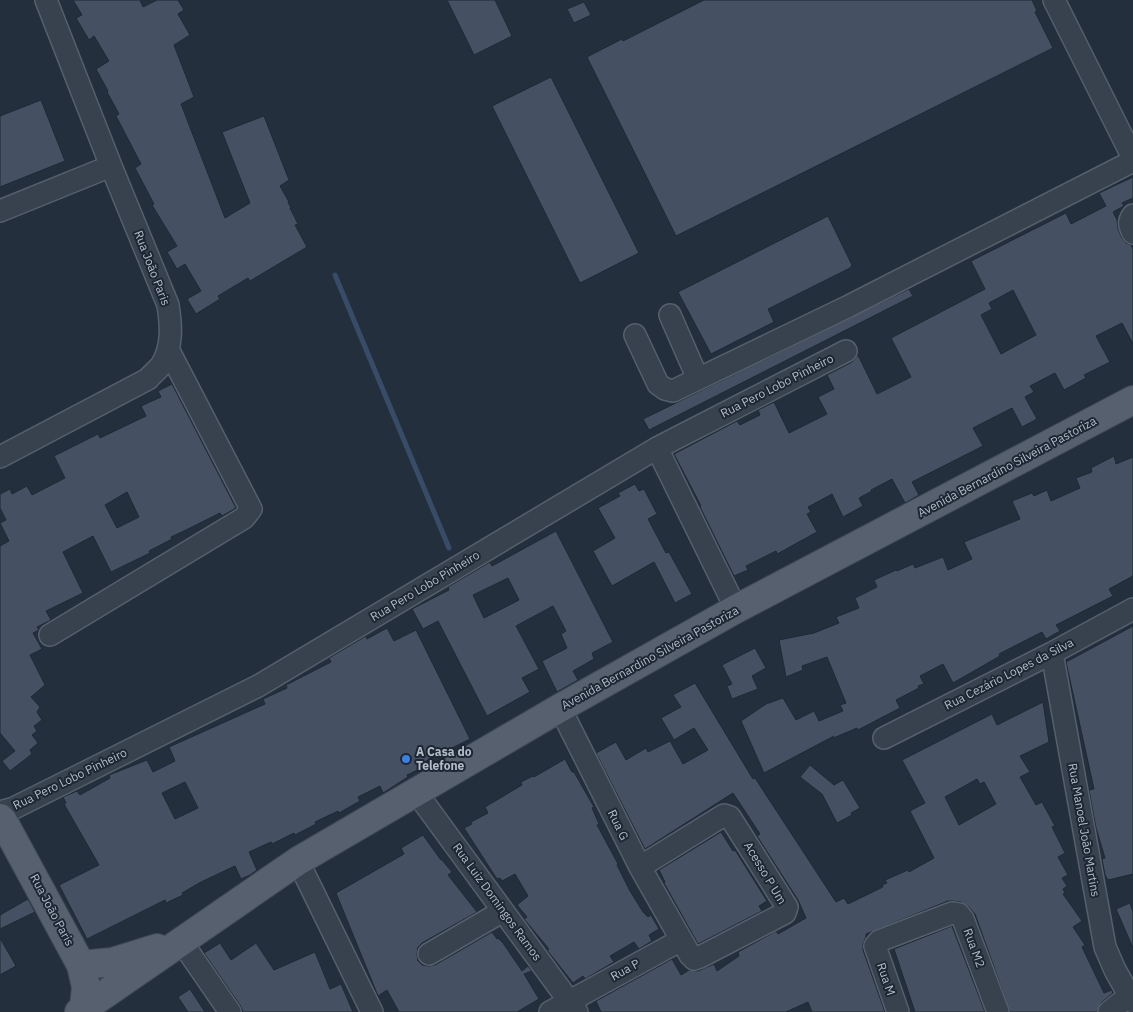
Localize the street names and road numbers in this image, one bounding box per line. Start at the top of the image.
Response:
street label: Rua João Paris [131,228,174,308]
street label: Rua Pero Lobo Pinheiro [718,350,836,421]
street label: Avenida Bernardino Silveira Pastoriza [915,413,1099,520]
street label: Rua Pero Lobo Pinheiro [367,547,482,624]
street label: Avenida Bernardino Silveira Pastoriza [559,602,741,713]
street label: Rua Cezário Lopes da Silva [942,634,1076,713]
street label: Rua Pero Lobo Pinheiro [10,744,129,813]
street label: Rua Manoel João Martins [1065,762,1104,898]
street label: Rua G [605,807,632,842]
street label: Acesso P Um [741,839,790,907]
street label: Rua Luiz Domingos Ramos [450,840,545,964]
street label: Rua João Paris [27,871,78,948]
street label: Rua M2 [960,926,988,970]
street label: Rua P [608,955,642,984]
street label: Rua M [874,961,899,997]

